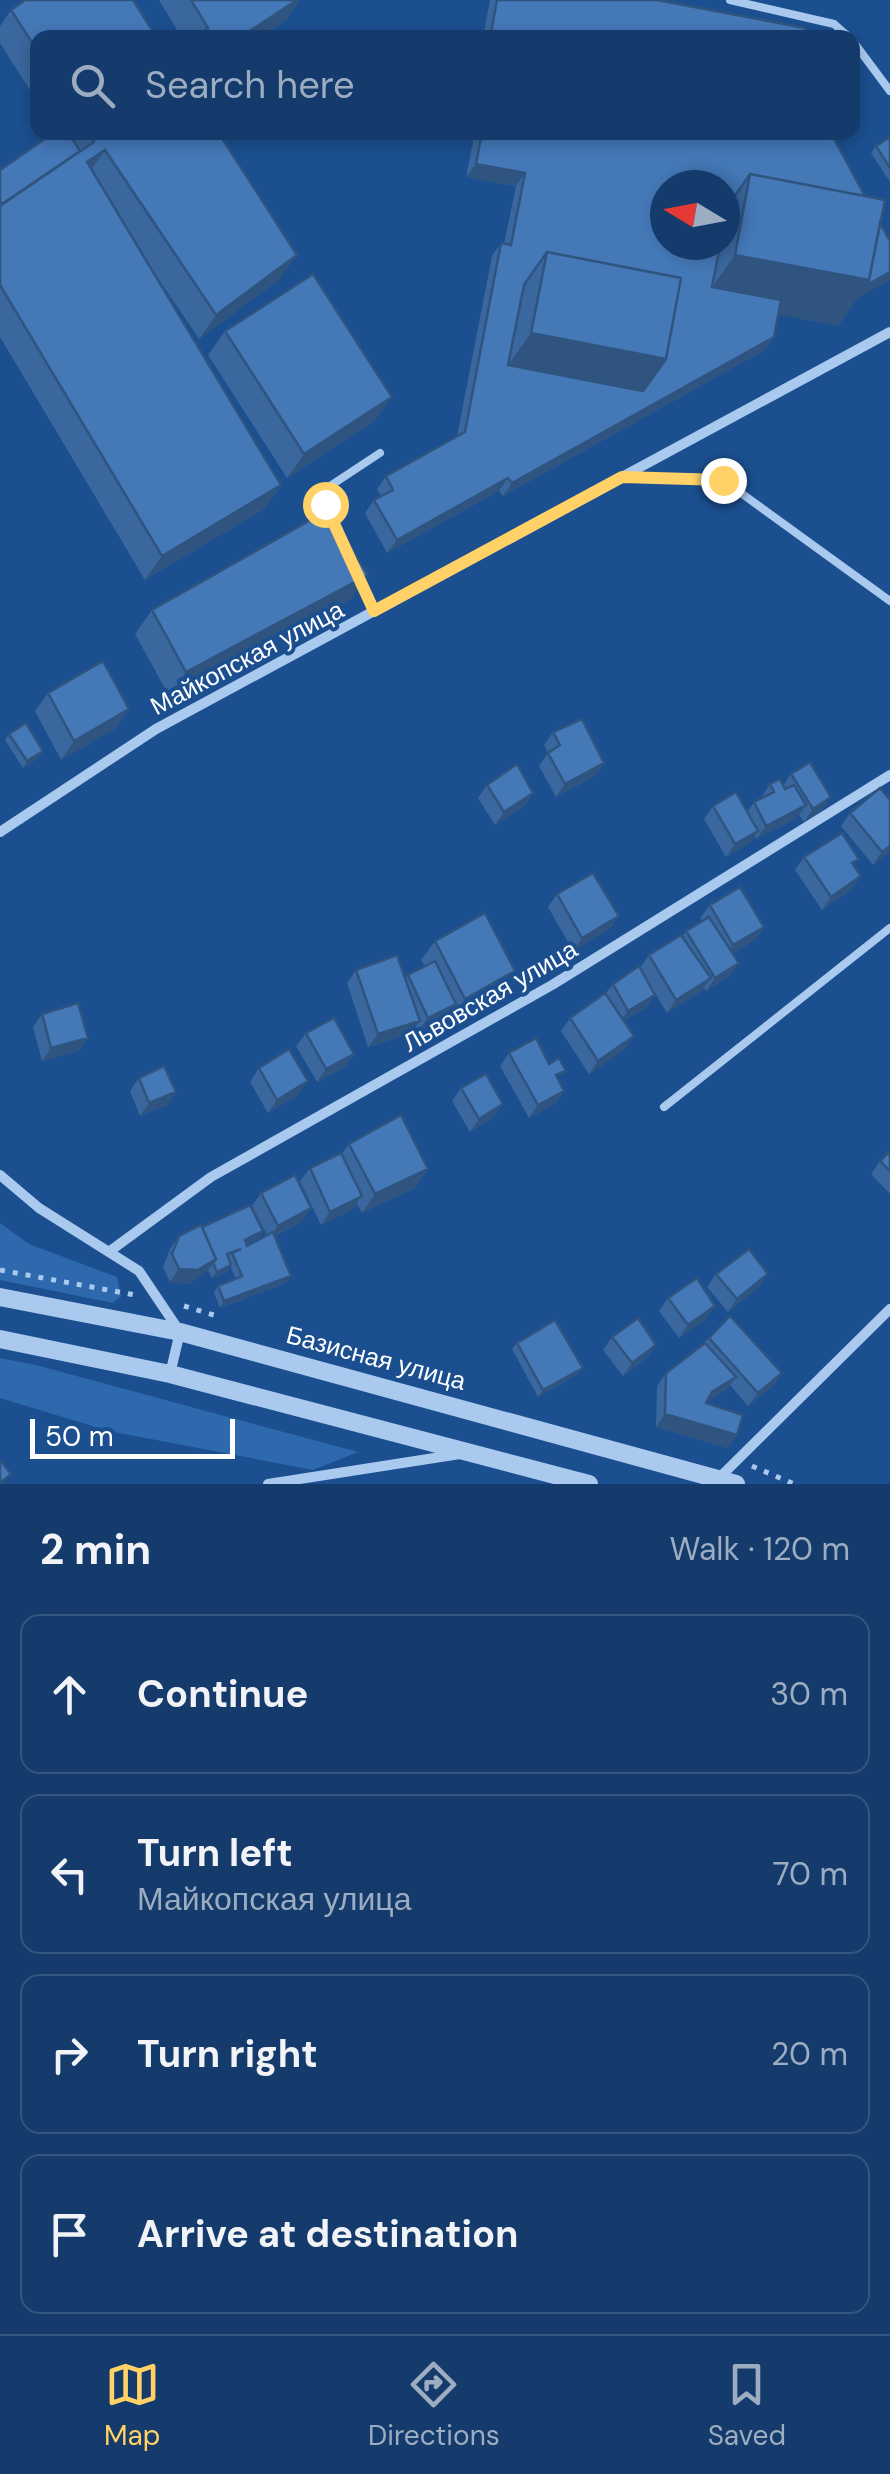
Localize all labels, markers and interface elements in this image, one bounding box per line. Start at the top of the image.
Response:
search box [30,30,860,140]
icon: search [65,58,120,113]
text: Search here [145,60,355,110]
north arrow [650,170,740,260]
route end [701,458,747,504]
route start [303,482,349,528]
street label: Майкопская улица [145,593,349,723]
street label: Львовская улица [397,933,583,1059]
street label: Базисная улица [283,1318,470,1398]
scale bar [30,1414,235,1458]
text: 50 m [45,1418,114,1455]
text: 2 min [40,1522,151,1577]
text: Walk · 120 m [670,1528,850,1570]
icon: ahead [42,1667,97,1722]
text: Continue [137,1669,308,1719]
text: 30 m [770,1673,848,1715]
text: Turn left [137,1828,293,1878]
icon: left [42,1847,97,1902]
text: 70 m [772,1853,848,1895]
text: Майкопская улица [137,1878,411,1920]
icon: right [42,2027,97,2082]
text: Turn right [137,2029,318,2079]
text: 20 m [771,2033,848,2075]
icon: arrive [42,2207,97,2262]
text: Arrive at destination [137,2209,519,2259]
tab: Map [104,2357,160,2454]
tab: Directions [368,2357,500,2454]
tab: Saved [708,2357,786,2454]

